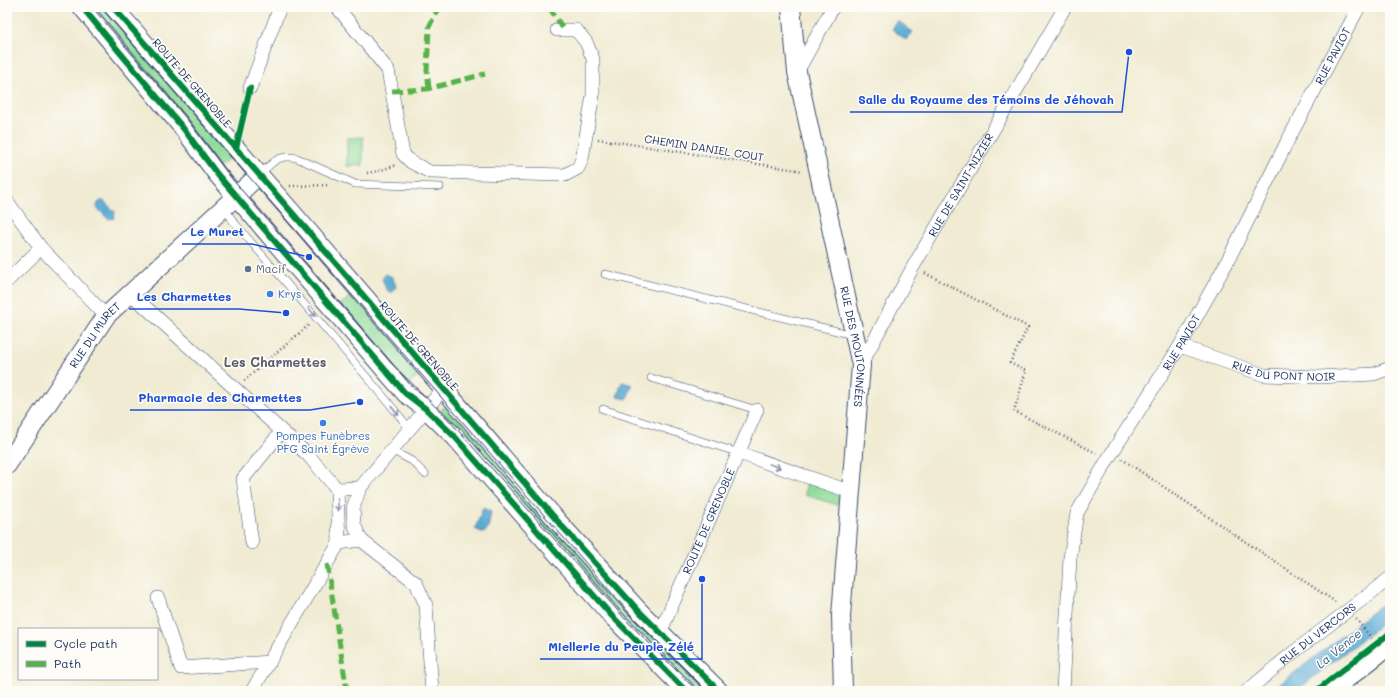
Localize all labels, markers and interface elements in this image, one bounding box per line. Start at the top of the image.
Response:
street label: RUE PAVIOT [1311,24,1354,87]
street label: ROUTE DE GRENOBLE [149,35,235,130]
callout: Salle du Royaume des Témoins de Jéhovah [850,88,1122,112]
text: Salle du Royaume des Témoins de Jéhovah [858,91,1114,107]
street label: RUE DE SAINT-NIZIER [924,130,997,239]
street label: CHEMIN DANIEL COUT [643,131,765,164]
callout: Le Muret [182,220,252,244]
text: Le Muret [190,223,244,239]
place label: Macif [256,261,286,276]
marker: Macif [243,264,253,274]
callout: Les Charmettes [129,285,239,309]
street label: RUE DES MOUTONNÉES [837,285,869,408]
place label: Krys [278,286,301,301]
text: Les Charmettes [137,288,231,304]
marker: Krys [265,289,275,299]
street label: RUE DU MURET [66,298,123,371]
street label: ROUTE DE GRENOBLE [376,298,462,393]
one-way arrow [307,307,316,317]
street label: RUE PAVIOT [1159,311,1203,373]
district label: Les Charmettes [224,353,326,370]
street label: RUE DU PONT NOIR [1230,357,1336,384]
callout: Pharmacie des Charmettes [130,386,310,410]
text: Pharmacie des Charmettes [138,389,302,405]
one-way arrow [391,406,400,417]
marker: Pompes Funèbres PFG Saint Égrève [318,418,328,428]
place label: Pompes Funèbres PFG Saint Égrève [276,428,370,456]
one-way arrow [769,462,781,470]
street label: ROUTE DE GRENOBLE [679,466,738,576]
one-way arrow [334,498,341,511]
street label: RUE DU VERCORS [1276,599,1359,668]
water label: La Vence [1312,625,1364,672]
legend [18,628,158,680]
text: Cycle path [54,635,117,651]
callout: Miellerie du Peuple Zélé [540,635,702,659]
text: Miellerie du Peuple Zélé [548,638,694,654]
text: Path [54,655,81,671]

